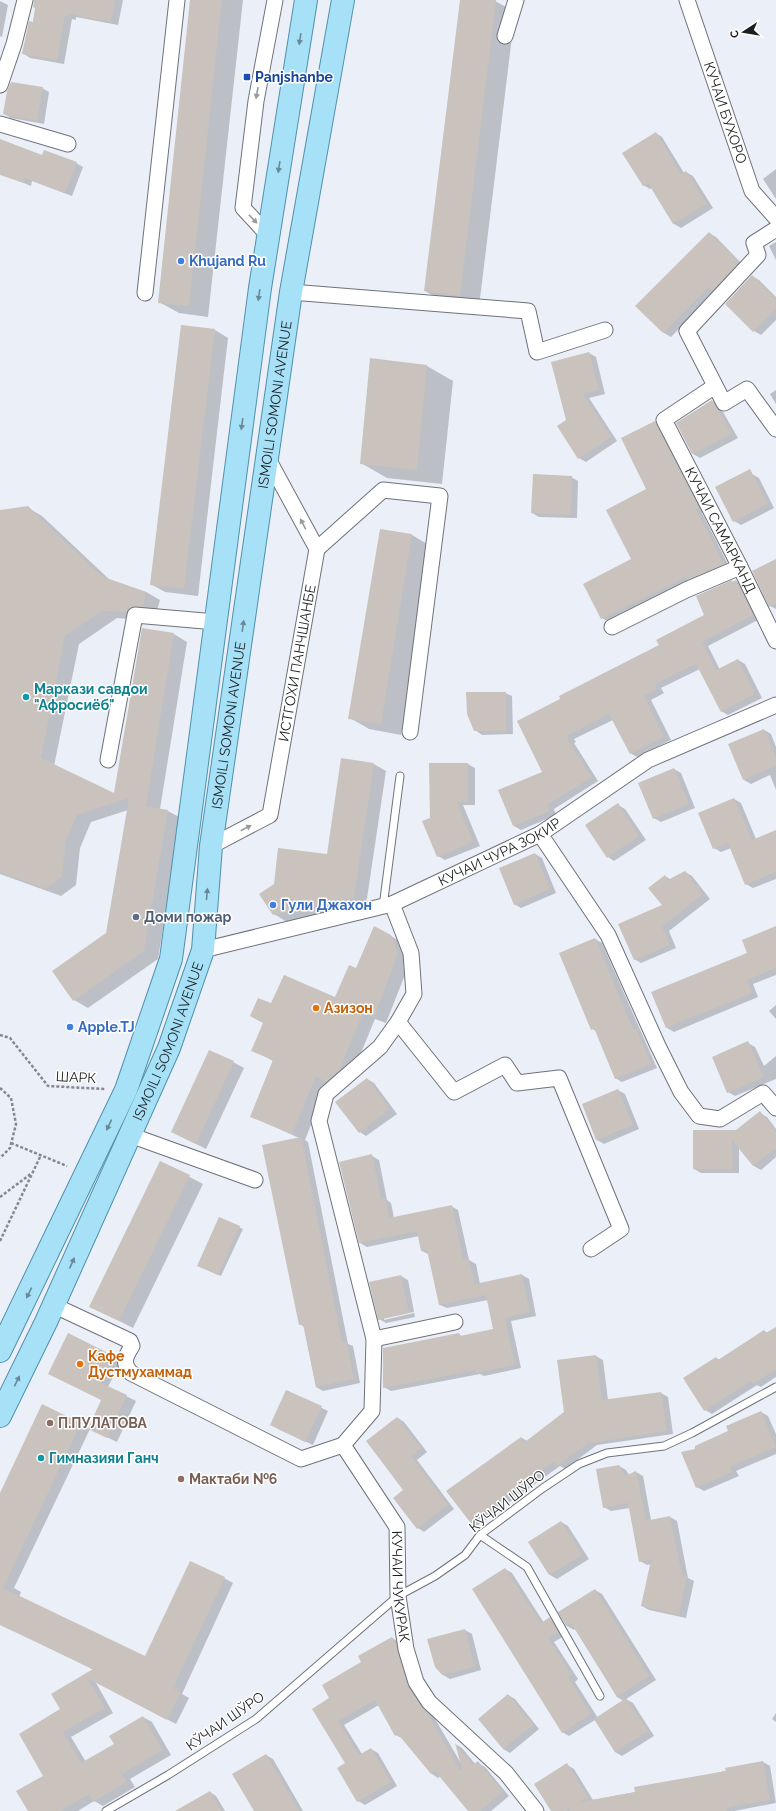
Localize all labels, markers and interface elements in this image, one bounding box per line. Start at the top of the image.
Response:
north arrow [724,12,764,52]
text: С [727,28,742,39]
one-way arrow [296,32,302,45]
street label: КӮЧАИ БУХОРО [701,60,750,166]
place label: Panjshanbe [255,69,334,85]
marker: Panjshanbe [242,72,252,82]
one-way arrow [254,87,260,100]
one-way arrow [276,161,282,173]
one-way arrow [248,214,258,224]
place label: Khujand Ru [189,253,266,269]
marker: Khujand Ru [176,256,186,266]
one-way arrow [256,289,262,301]
street label: ISMOILI SOMONI AVENUE [255,320,295,490]
one-way arrow [239,418,245,430]
street label: КУЧАИ САМАРКАНД [682,465,759,595]
one-way arrow [300,518,307,530]
street label: ИСТГОХИ ПАНЧШАНБЕ [275,583,319,743]
one-way arrow [240,620,246,632]
street label: ISMOILI SOMONI AVENUE [208,640,248,810]
place label: Маркази савдои "Афросиёб" [34,681,148,713]
marker: Маркази савдои "Афросиёб" [21,692,31,702]
street label: КУЧАИ ЧУРА ЗОКИР [436,814,564,889]
one-way arrow [240,825,252,831]
one-way arrow [204,888,211,900]
place label: Гули Джахон [281,897,372,913]
marker: Гули Джахон [268,900,278,910]
place label: Доми пожар [144,909,231,925]
marker: Доми пожар [131,912,141,922]
street label: ISMOILI SOMONI AVENUE [129,960,206,1123]
place label: Азизон [324,1000,373,1016]
marker: Азизон [311,1003,321,1013]
place label: Apple.TJ [78,1019,135,1035]
marker: Apple.TJ [65,1022,75,1032]
street label: ШАРК [55,1068,97,1086]
one-way arrow [106,1119,112,1131]
one-way arrow [69,1257,75,1269]
one-way arrow [26,1287,32,1298]
place label: Кафе Дустмухаммад [88,1348,192,1380]
marker: Кафе Дустмухаммад [75,1359,85,1369]
one-way arrow [14,1375,20,1386]
place label: П.ПУЛАТОВА [58,1415,148,1431]
marker: П.ПУЛАТОВА [45,1418,55,1428]
place label: Гимназияи Ганч [49,1450,159,1466]
marker: Гимназияи Ганч [36,1453,46,1463]
street label: КЎЧАИ ШЎРО [465,1466,548,1535]
place label: Мактаби №6 [189,1471,277,1487]
marker: Мактаби №6 [176,1474,186,1484]
street label: КУЧАИ ЧУКУРАК [389,1531,413,1643]
street label: КЎЧАИ ШЎРО [182,1687,267,1754]

